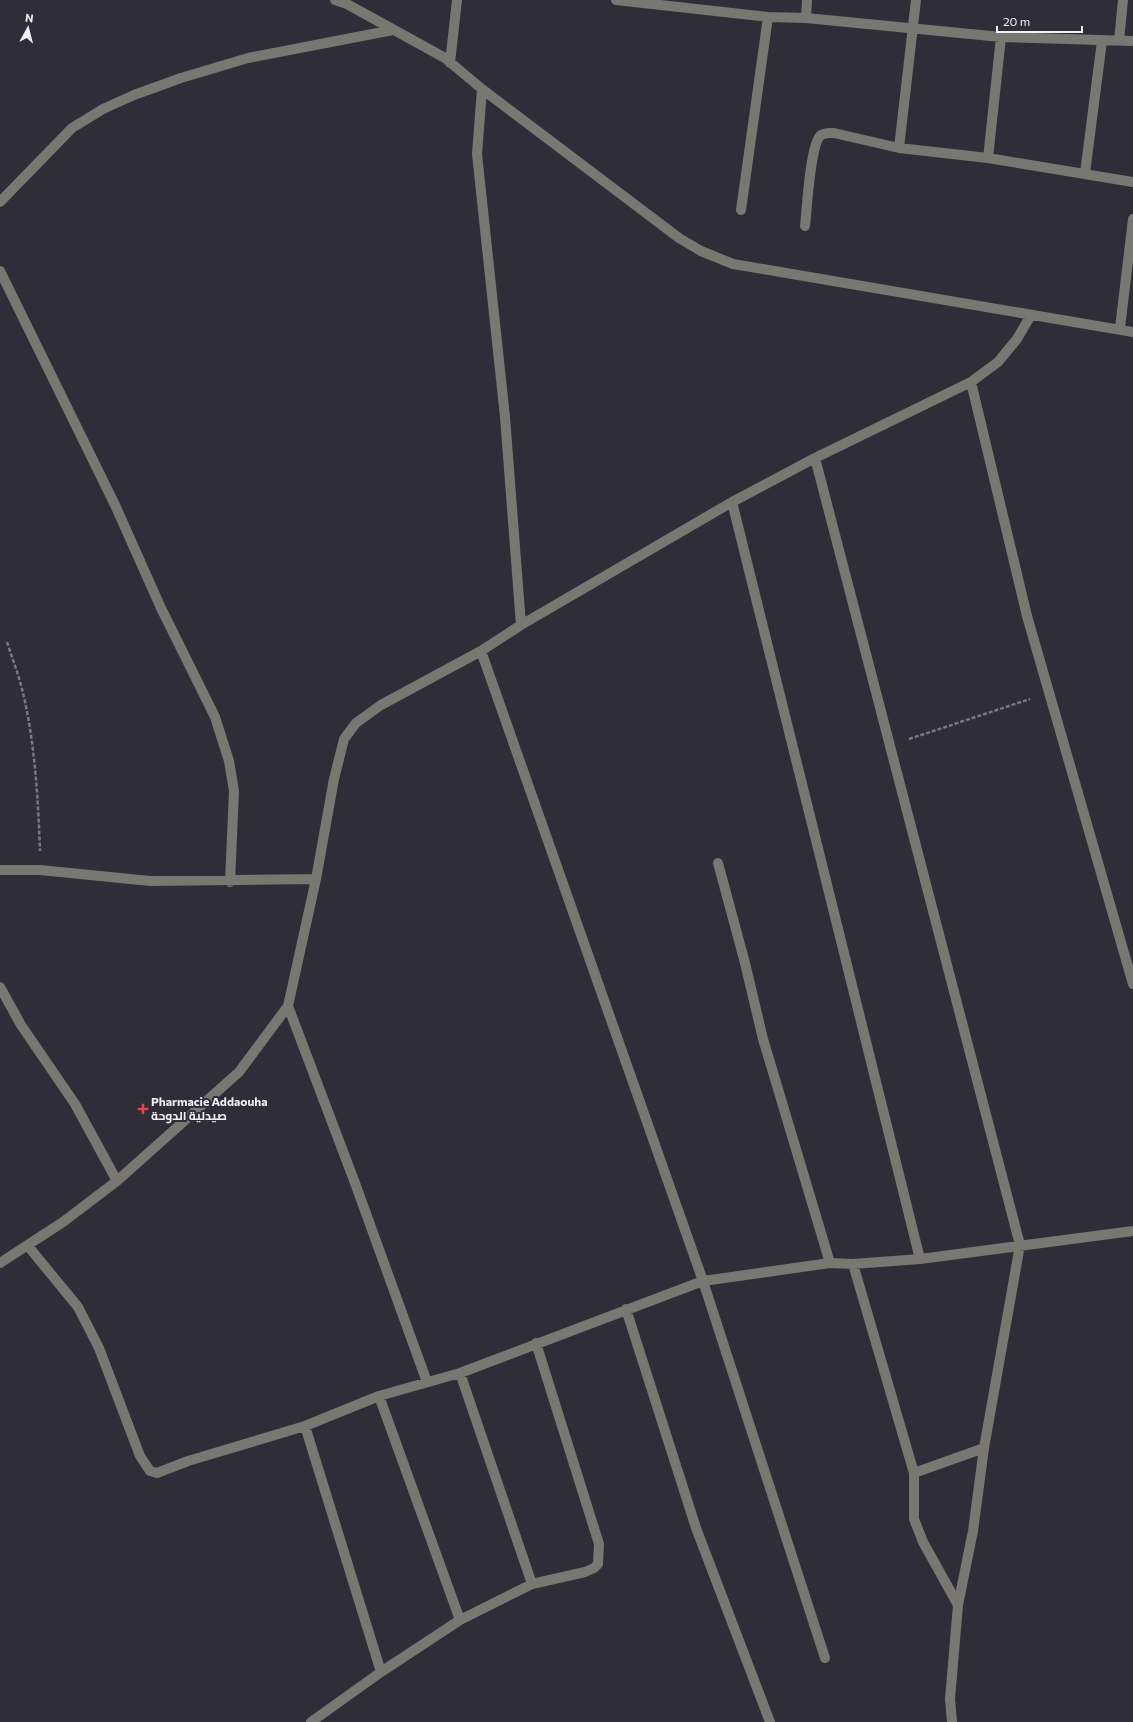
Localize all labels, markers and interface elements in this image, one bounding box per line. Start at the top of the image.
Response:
north arrow [8,8,48,48]
scale bar [997,8,1082,34]
text: N [24,11,34,25]
text: 20 m [1003,14,1030,28]
place label: Pharmacie Addaouha صيدلية الدوحة [151,1094,268,1124]
marker: Pharmacie Addaouha صيدلية الدوحة [138,1104,148,1114]

